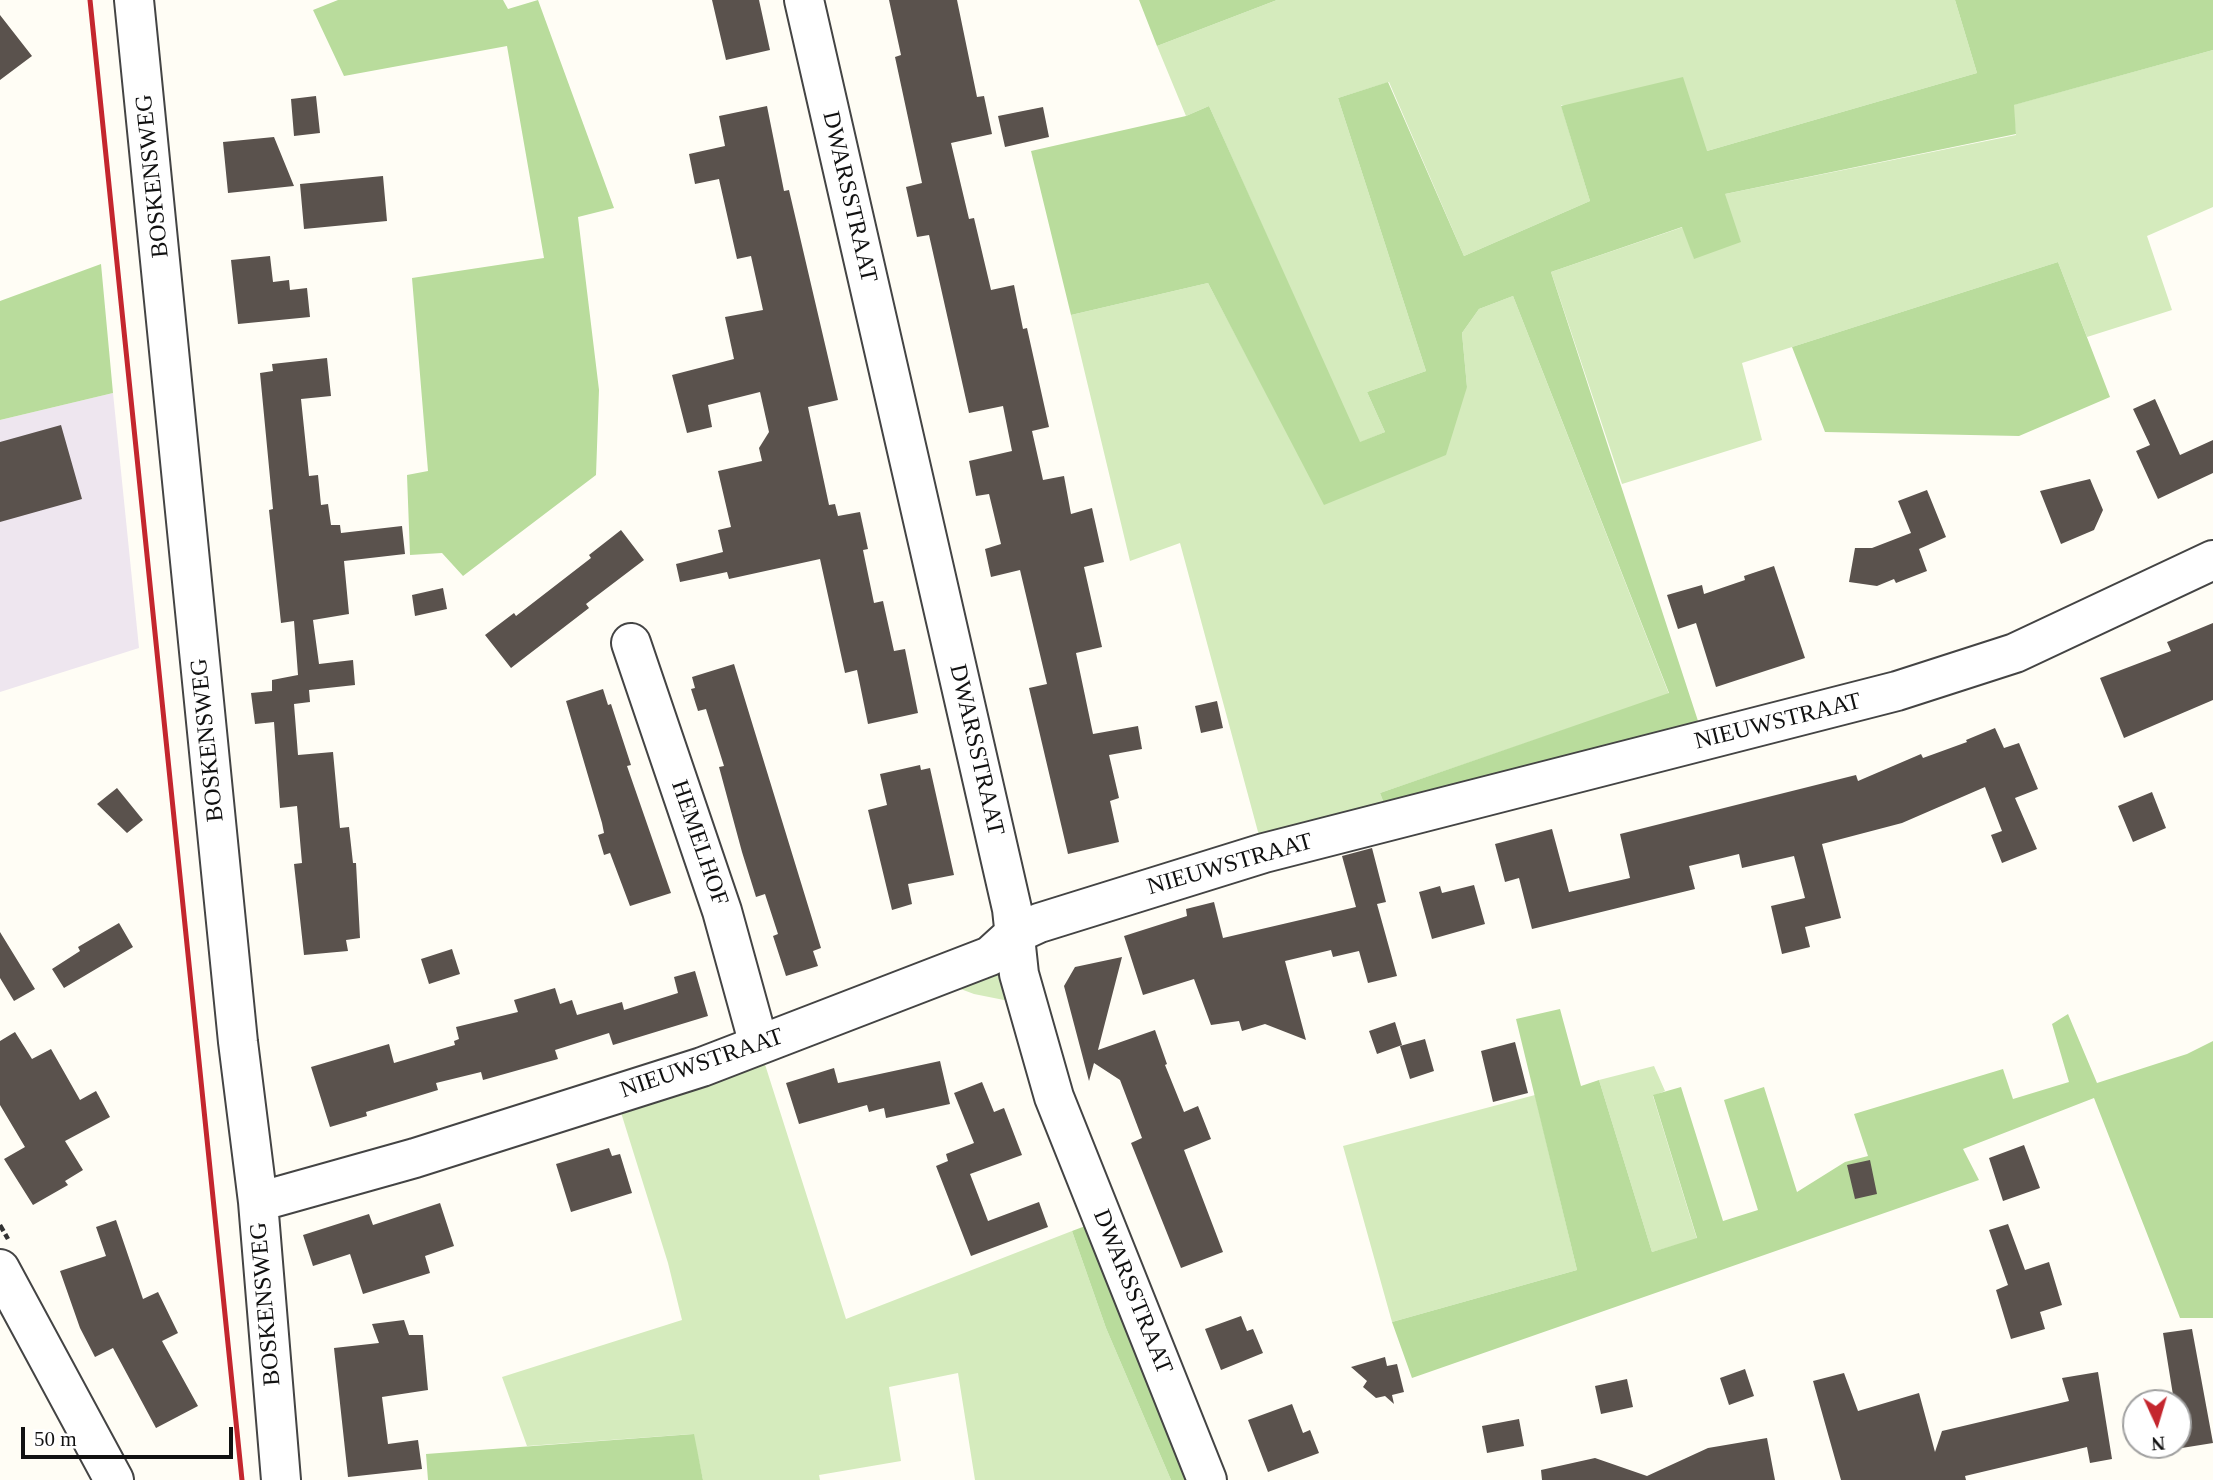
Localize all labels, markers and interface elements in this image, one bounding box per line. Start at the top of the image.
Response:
street label: BOSKENSWEG [130,93,176,259]
street label: DWARSSTRAAT [815,109,883,285]
street label: BOSKENSWEG [185,657,231,823]
street label: DWARSSTRAAT [942,662,1010,838]
street label: NIEUWSTRAAT [1692,687,1864,757]
street label: HEMELHOF [664,777,734,909]
street label: NIEUWSTRAAT [1144,828,1316,902]
street label: NIEUWSTRAAT [617,1023,787,1105]
street label: DWARSSTRAAT [1086,1206,1178,1378]
street label: BOSKENSWEG [245,1221,287,1387]
north arrow [2122,1389,2192,1459]
scale bar [24,1414,236,1458]
text: 50 m [34,1427,77,1451]
text: N [2151,1432,2166,1454]

